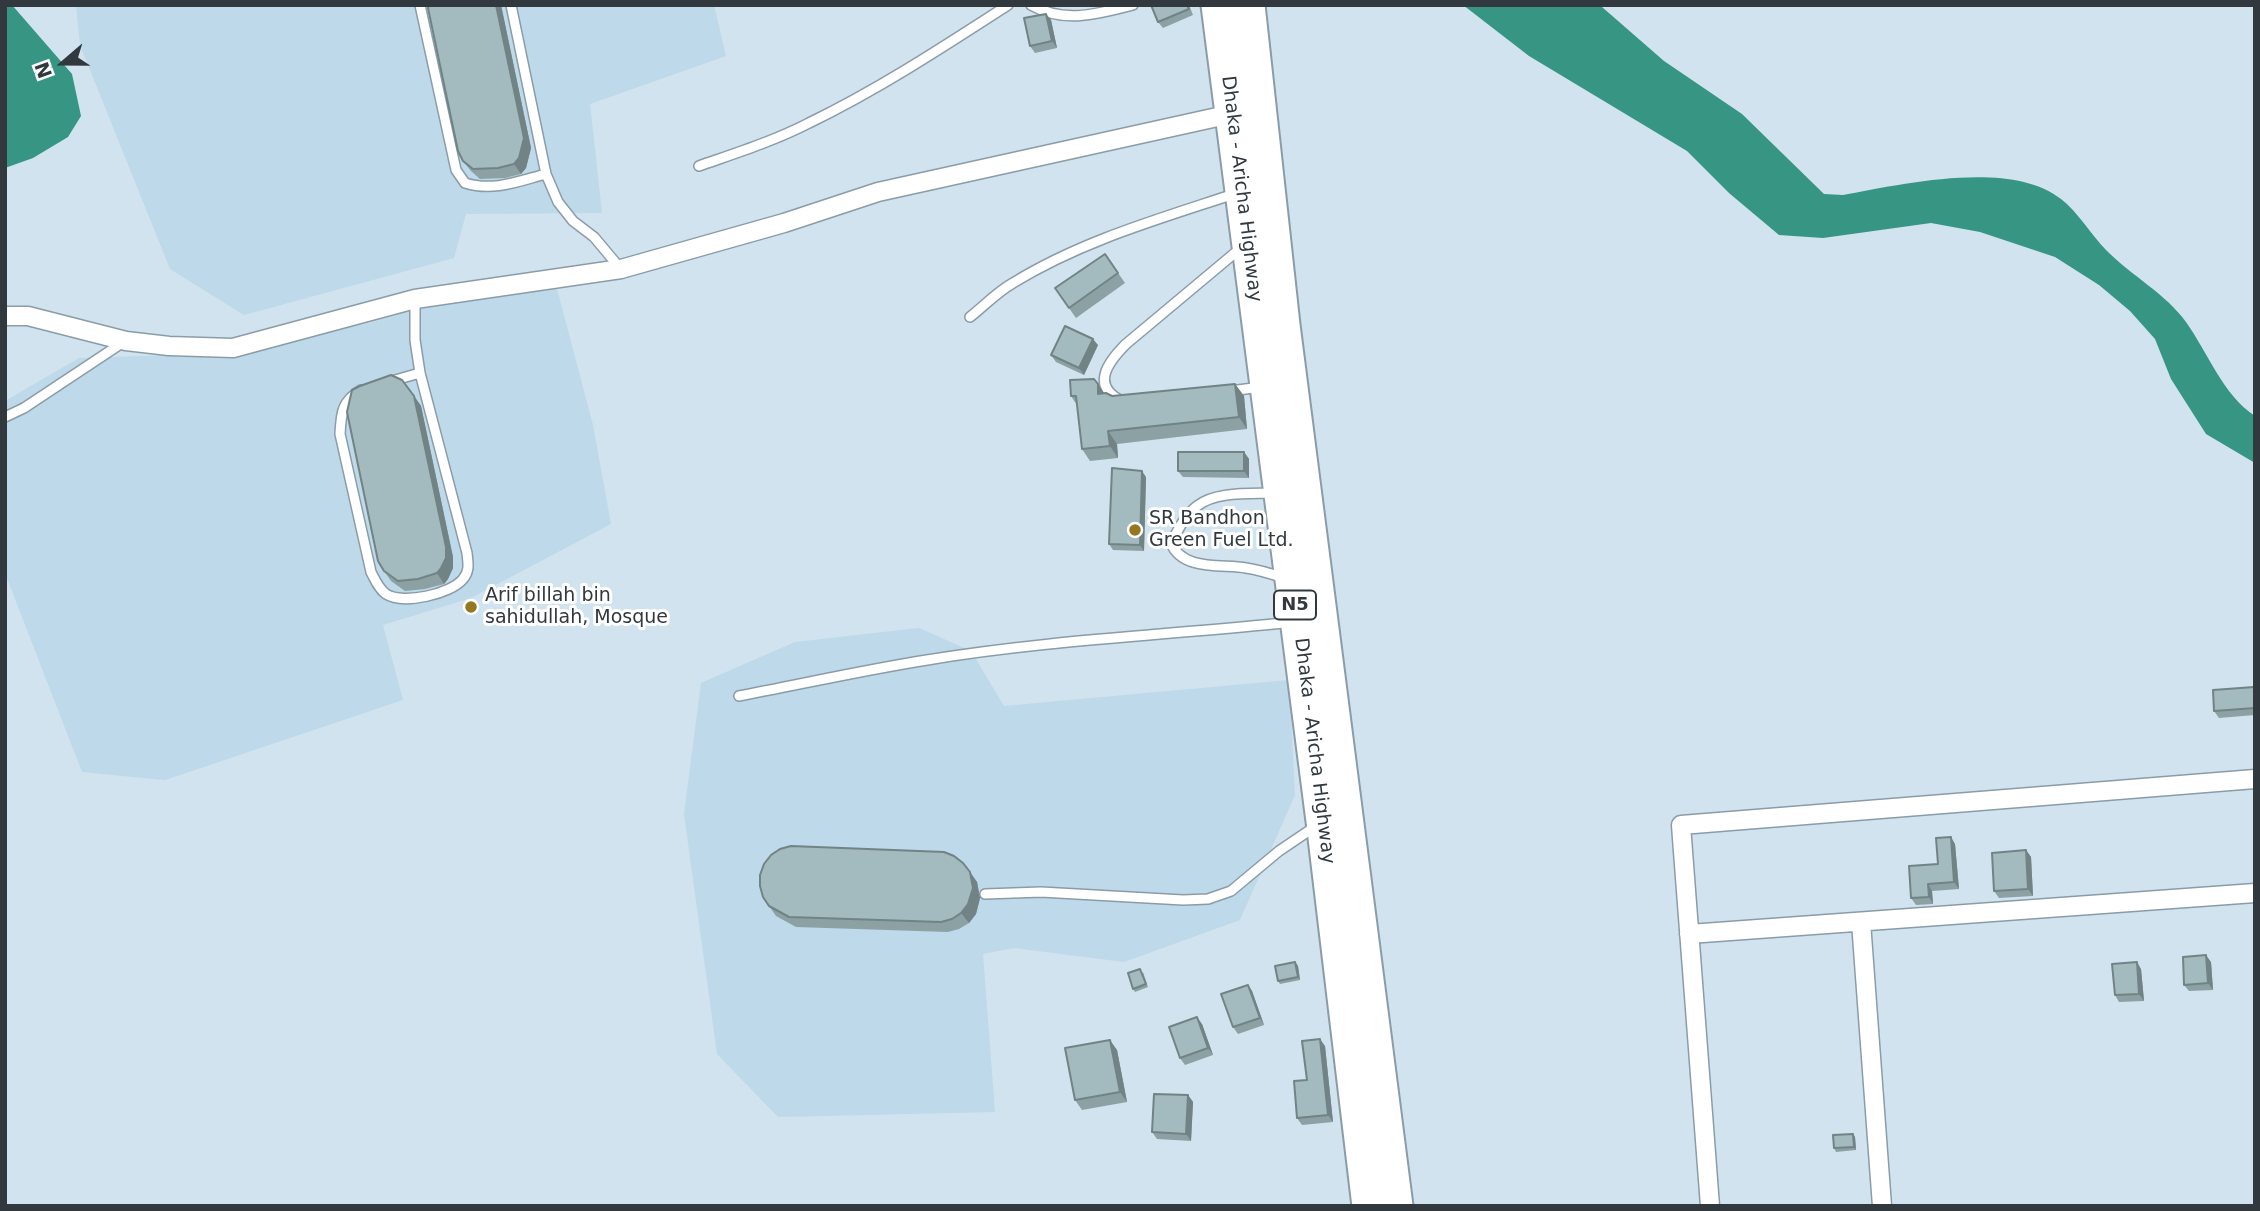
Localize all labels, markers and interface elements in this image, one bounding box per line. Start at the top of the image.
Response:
north arrow [28,28,98,98]
text: N [30,59,56,81]
street label: Dhaka - Aricha Highway [1216,75,1266,303]
place label: SR Bandhon Green Fuel Ltd. [1149,508,1294,552]
marker: SR Bandhon Green Fuel Ltd. [1127,522,1143,538]
place label: Arif billah bin sahidullah, Mosque [485,585,668,629]
road number: N5 [1274,590,1316,620]
marker: Arif billah bin sahidullah, Mosque [463,599,479,615]
street label: Dhaka - Aricha Highway [1289,637,1339,865]

